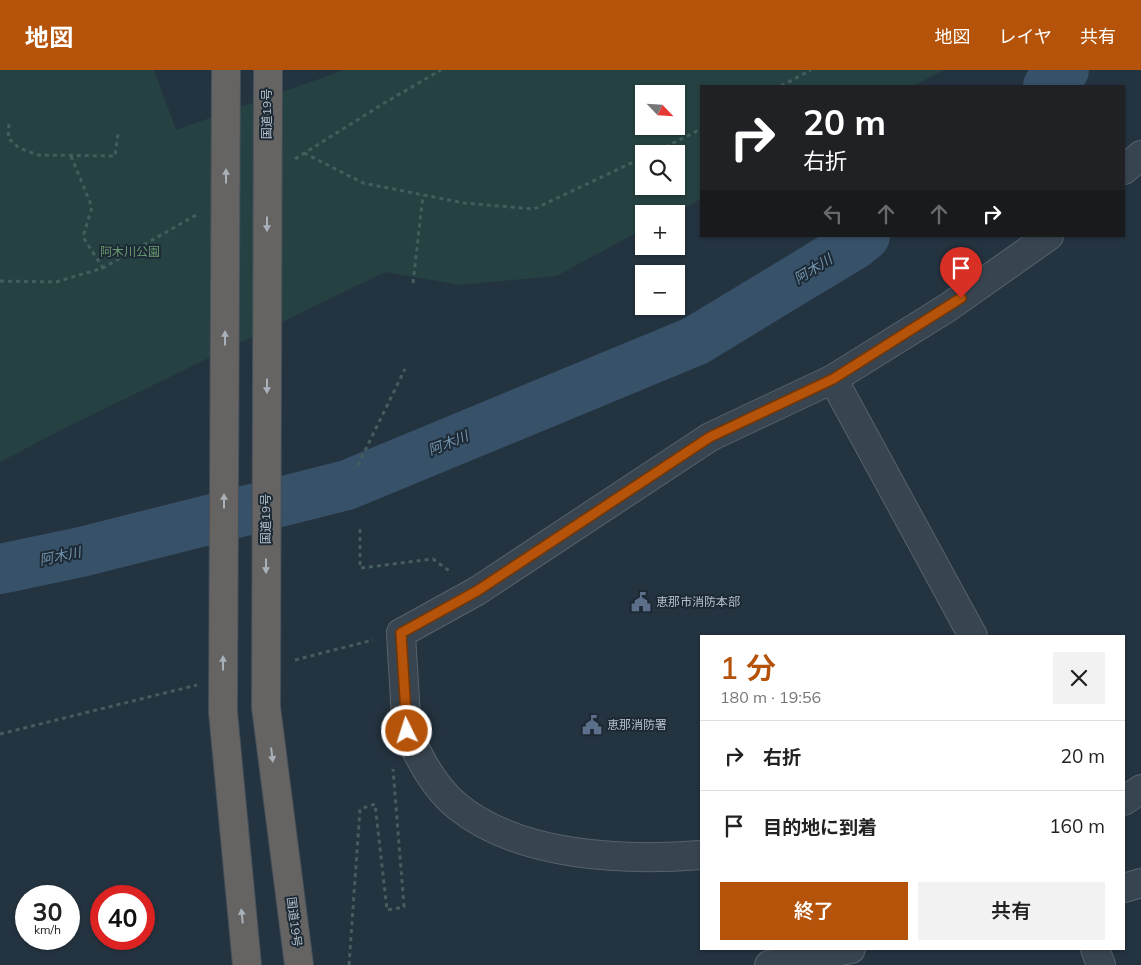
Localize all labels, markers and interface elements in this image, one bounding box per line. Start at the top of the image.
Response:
text: 地図 [25,22,73,52]
text: 地図 [935,25,971,48]
text: レイヤ [999,25,1052,48]
text: 共有 [1080,25,1116,48]
north arrow [635,85,685,135]
map controls [635,85,685,315]
street label: 国道19号 [259,89,274,139]
text: 20 m [803,100,886,144]
icon: right [720,105,785,170]
button: search [635,145,685,195]
text: 右折 [803,147,847,175]
one-way arrow [222,168,230,184]
icon: left [819,200,847,228]
icon: ahead [872,200,900,228]
icon: ahead [925,200,953,228]
icon: right [978,200,1006,228]
button: + [635,205,685,255]
one-way arrow [263,216,271,232]
park label: 阿木川公園 [100,244,160,259]
pin [940,247,982,298]
water label: 阿木川 [790,249,837,288]
icon: arrive [947,254,975,282]
button: − [635,265,685,315]
one-way arrow [221,330,229,346]
one-way arrow [263,378,271,394]
water label: 阿木川 [425,426,473,459]
one-way arrow [220,493,228,509]
street label: 国道19号 [258,494,273,544]
water label: 阿木川 [38,542,84,569]
one-way arrow [262,558,270,574]
public building icon: 恵那市消防本部 [630,591,652,613]
place label: 恵那市消防本部 [656,594,740,609]
text: 1 分 [720,649,776,687]
button: close [1053,652,1105,704]
one-way arrow [219,655,227,671]
text: 180 m · 19:56 [720,687,821,707]
position arrow [380,704,432,756]
public building icon: 恵那消防署 [581,714,603,736]
place label: 恵那消防署 [607,717,667,732]
icon: right [720,742,748,770]
text: 20 m [1061,744,1105,768]
text: 右折 [763,745,801,769]
one-way arrow [268,748,276,764]
icon: arrive [720,812,748,840]
text: 160 m [1049,814,1105,838]
text: 目的地に到着 [763,815,877,839]
button: 終了 [720,882,908,940]
button: 共有 [918,882,1105,940]
speed limit sign: 40 [90,885,155,950]
text: 30 [32,896,63,927]
street label: 国道19号 [284,896,305,948]
one-way arrow [238,908,246,924]
text: km/h [34,922,61,937]

